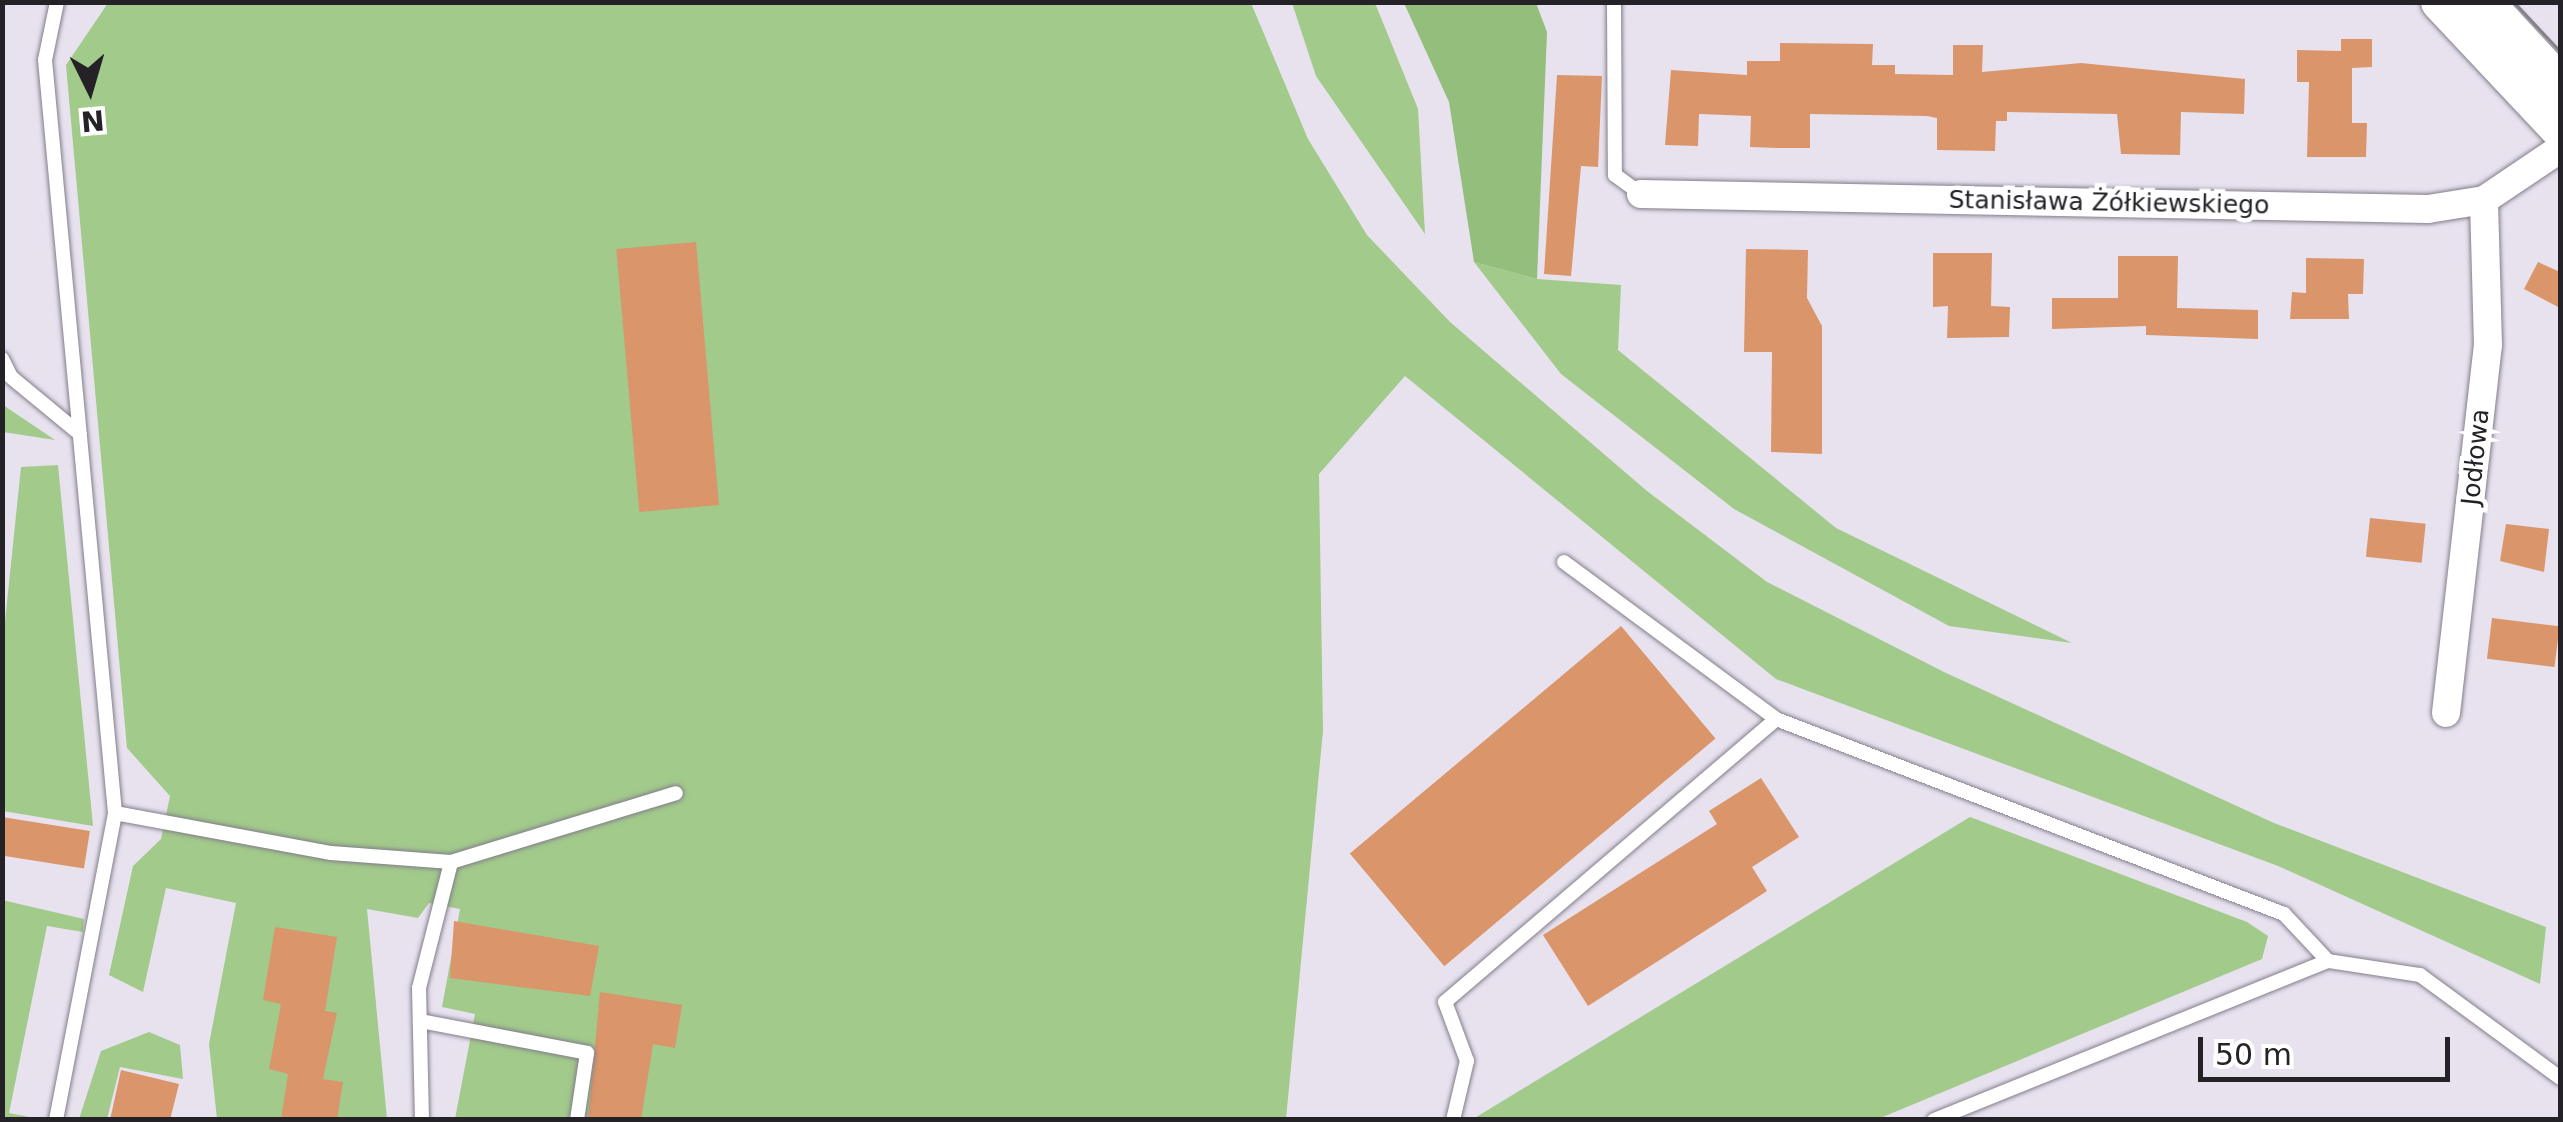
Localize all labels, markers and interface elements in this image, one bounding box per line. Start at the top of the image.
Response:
north arrow [40,40,140,140]
text: N [80,103,106,138]
street label: Stanisława Żółkiewskiego [1948,185,2270,221]
street label: Jodłowa [2456,407,2496,507]
scale bar [2203,1017,2456,1079]
text: 50 m [2215,1037,2292,1072]

